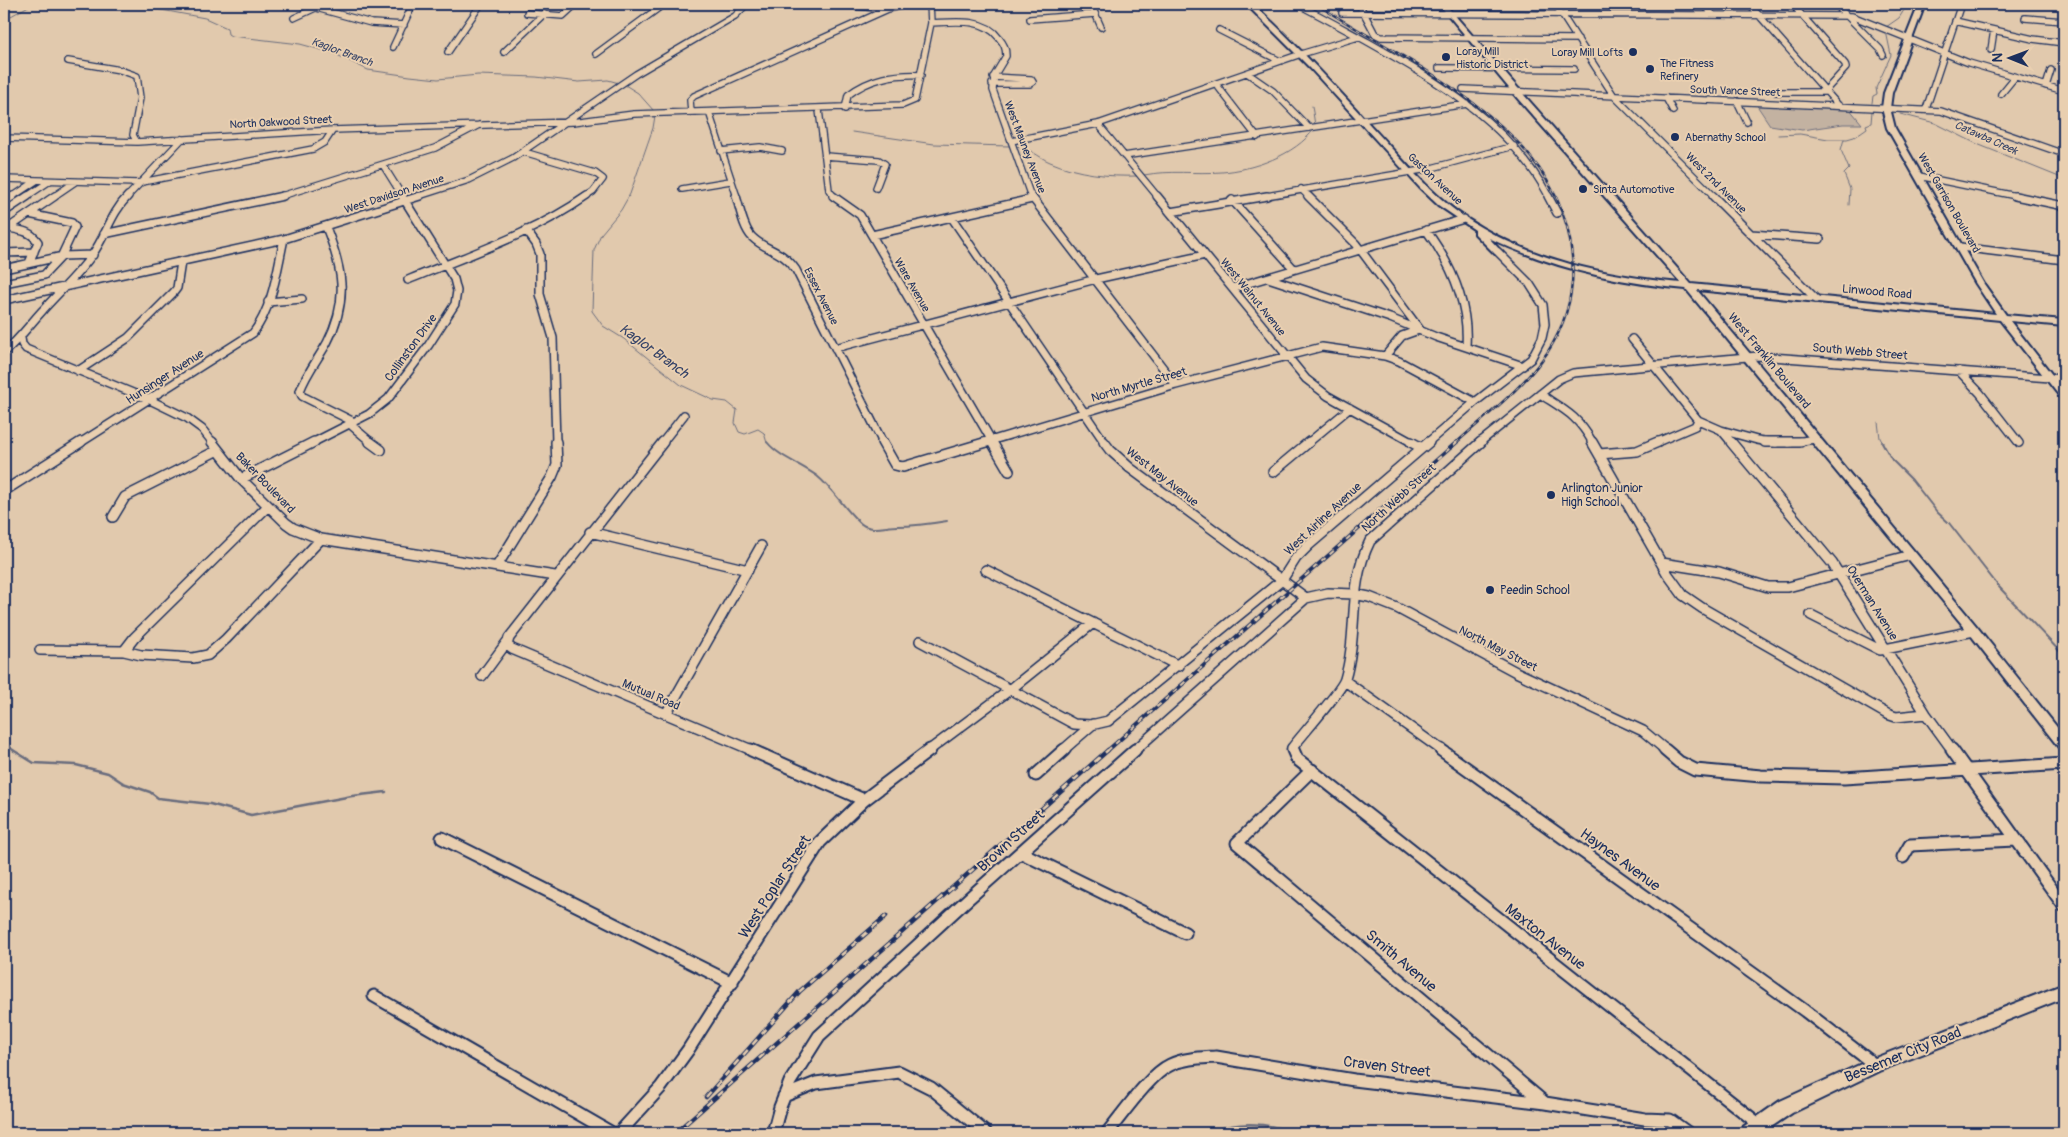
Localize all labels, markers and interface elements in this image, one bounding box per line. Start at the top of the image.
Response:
north arrow [1986,32,2036,82]
water label: Kaglor Branch [310,35,375,69]
place label: Loray Mill Historic District [1456,45,1529,71]
place label: Loray Mill Lofts [1551,46,1623,59]
marker: Loray Mill Lofts [1627,46,1639,58]
marker: Loray Mill Historic District [1440,51,1452,63]
text: N [1989,53,2006,63]
place label: The Fitness Refinery [1660,57,1714,83]
marker: The Fitness Refinery [1644,63,1656,75]
street label: South Vance Street [1689,83,1781,99]
street label: West Mauney Avenue [1001,99,1049,195]
street label: North Oakwood Street [229,113,333,131]
water label: Catawba Creek [1953,118,2021,158]
marker: Abernathy School [1669,131,1681,143]
place label: Abernathy School [1685,131,1766,144]
street label: Gaston Avenue [1405,150,1465,208]
street label: West 2nd Avenue [1683,150,1749,216]
street label: West Garrison Boulevard [1915,151,1983,255]
street label: West Davidson Avenue [343,172,446,216]
marker: Sinta Automotive [1577,183,1589,195]
place label: Sinta Automotive [1593,183,1675,196]
street label: Ware Avenue [891,256,933,315]
street label: West Walnut Avenue [1218,256,1289,339]
street label: Essex Avenue [801,265,841,327]
street label: Linwood Road [1842,281,1913,303]
street label: West Franklin Boulevard [1724,310,1814,412]
street label: Collinston Drive [382,311,441,385]
water label: Kaglor Branch [616,320,693,383]
street label: South Webb Street [1812,340,1908,364]
street label: Hunsinger Avenue [123,346,207,408]
street label: North Myrtle Street [1089,364,1189,406]
street label: West May Avenue [1123,444,1201,510]
street label: Baker Boulevard [232,449,298,517]
street label: North Webb Street [1359,461,1439,535]
street label: West Airline Avenue [1281,479,1365,559]
place label: Arlington Junior High School [1561,481,1643,510]
marker: Arlington Junior High School [1545,489,1557,501]
street label: Overman Avenue [1843,563,1901,643]
place label: Peedin School [1500,583,1570,598]
marker: Peedin School [1484,584,1496,596]
street label: North May Street [1456,623,1540,675]
street label: Mutual Road [620,676,682,714]
street label: Brown Street [973,805,1049,876]
street label: Haynes Avenue [1576,824,1664,896]
street label: West Poplar Street [734,831,816,942]
street label: Maxton Avenue [1501,900,1590,975]
street label: Smith Avenue [1361,926,1441,997]
street label: Bessemer City Road [1842,1023,1964,1087]
street label: Craven Street [1342,1052,1433,1082]

